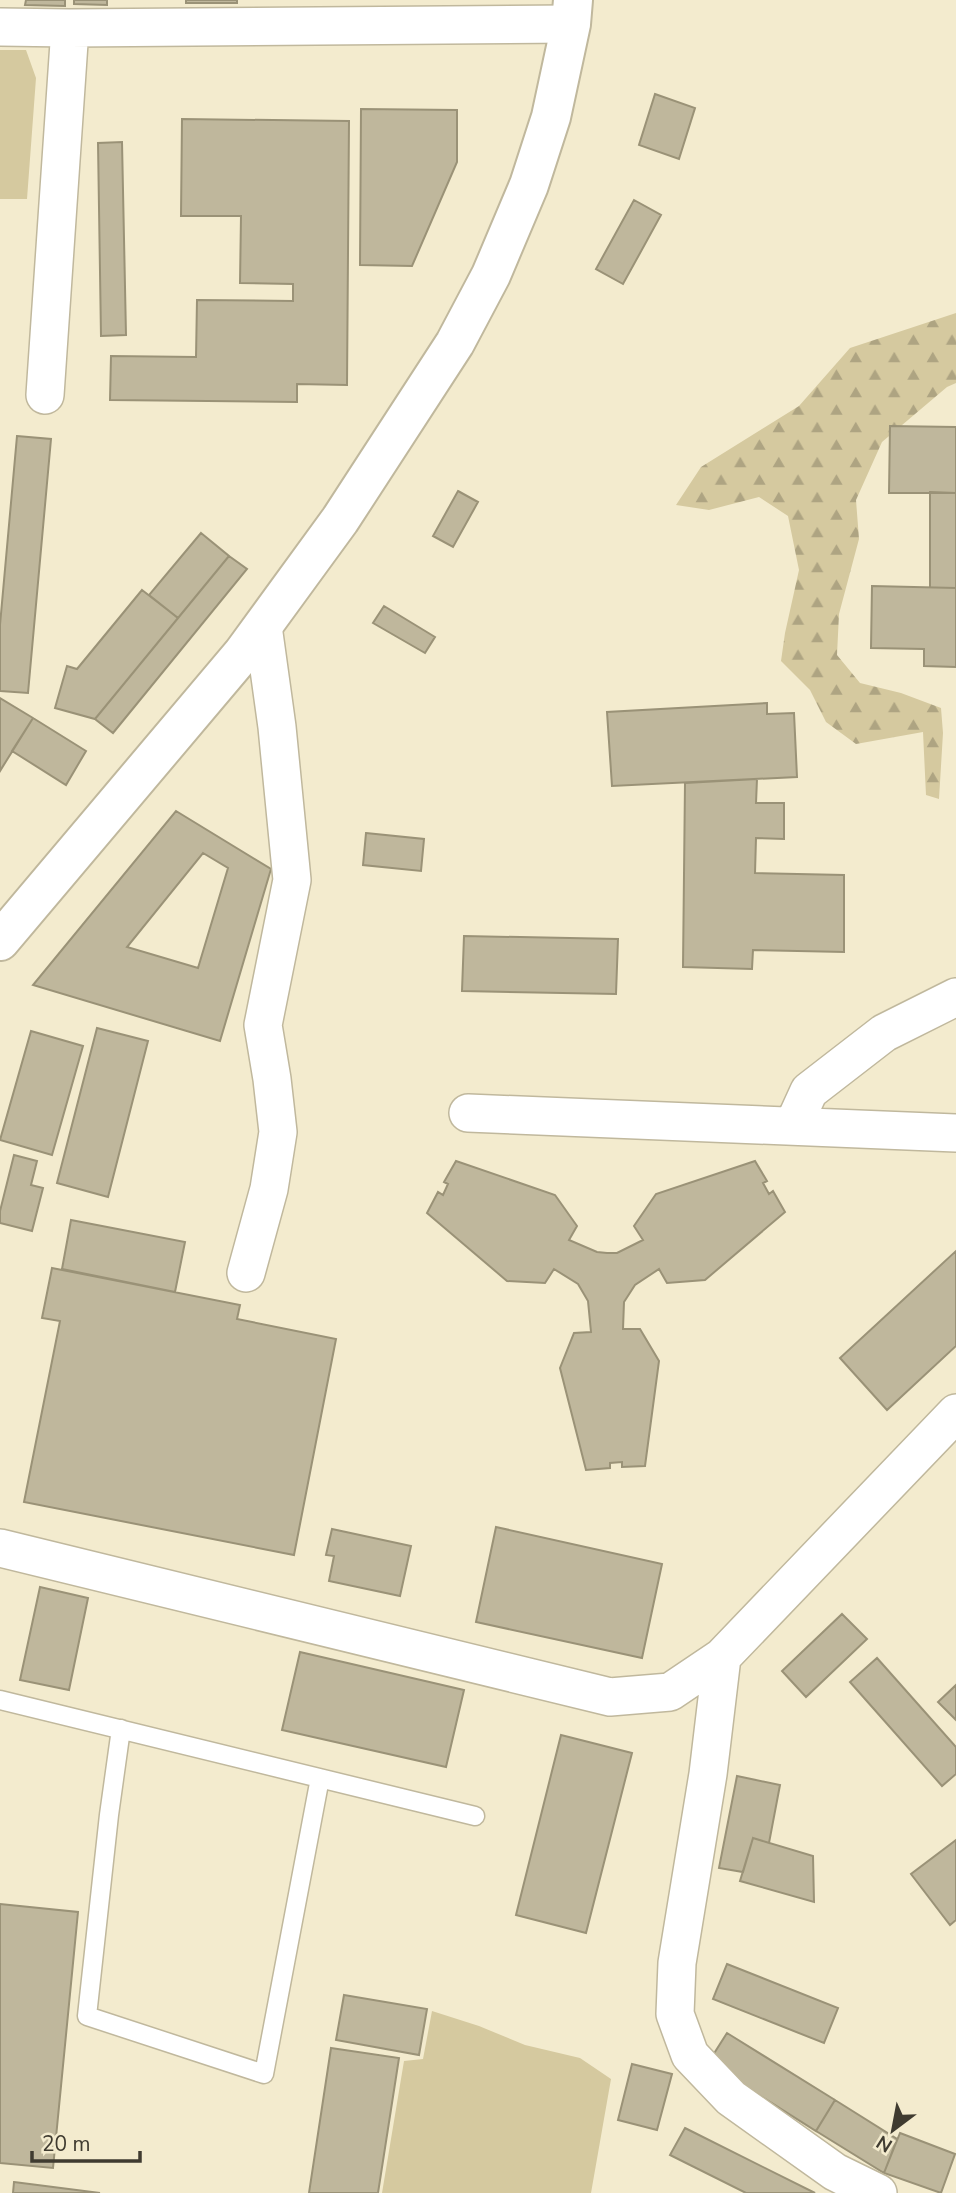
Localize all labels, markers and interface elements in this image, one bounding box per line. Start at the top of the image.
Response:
north arrow [858,2095,928,2165]
scale bar [32,2120,140,2164]
text: N [872,2129,897,2158]
text: 20 m [42,2130,91,2158]

